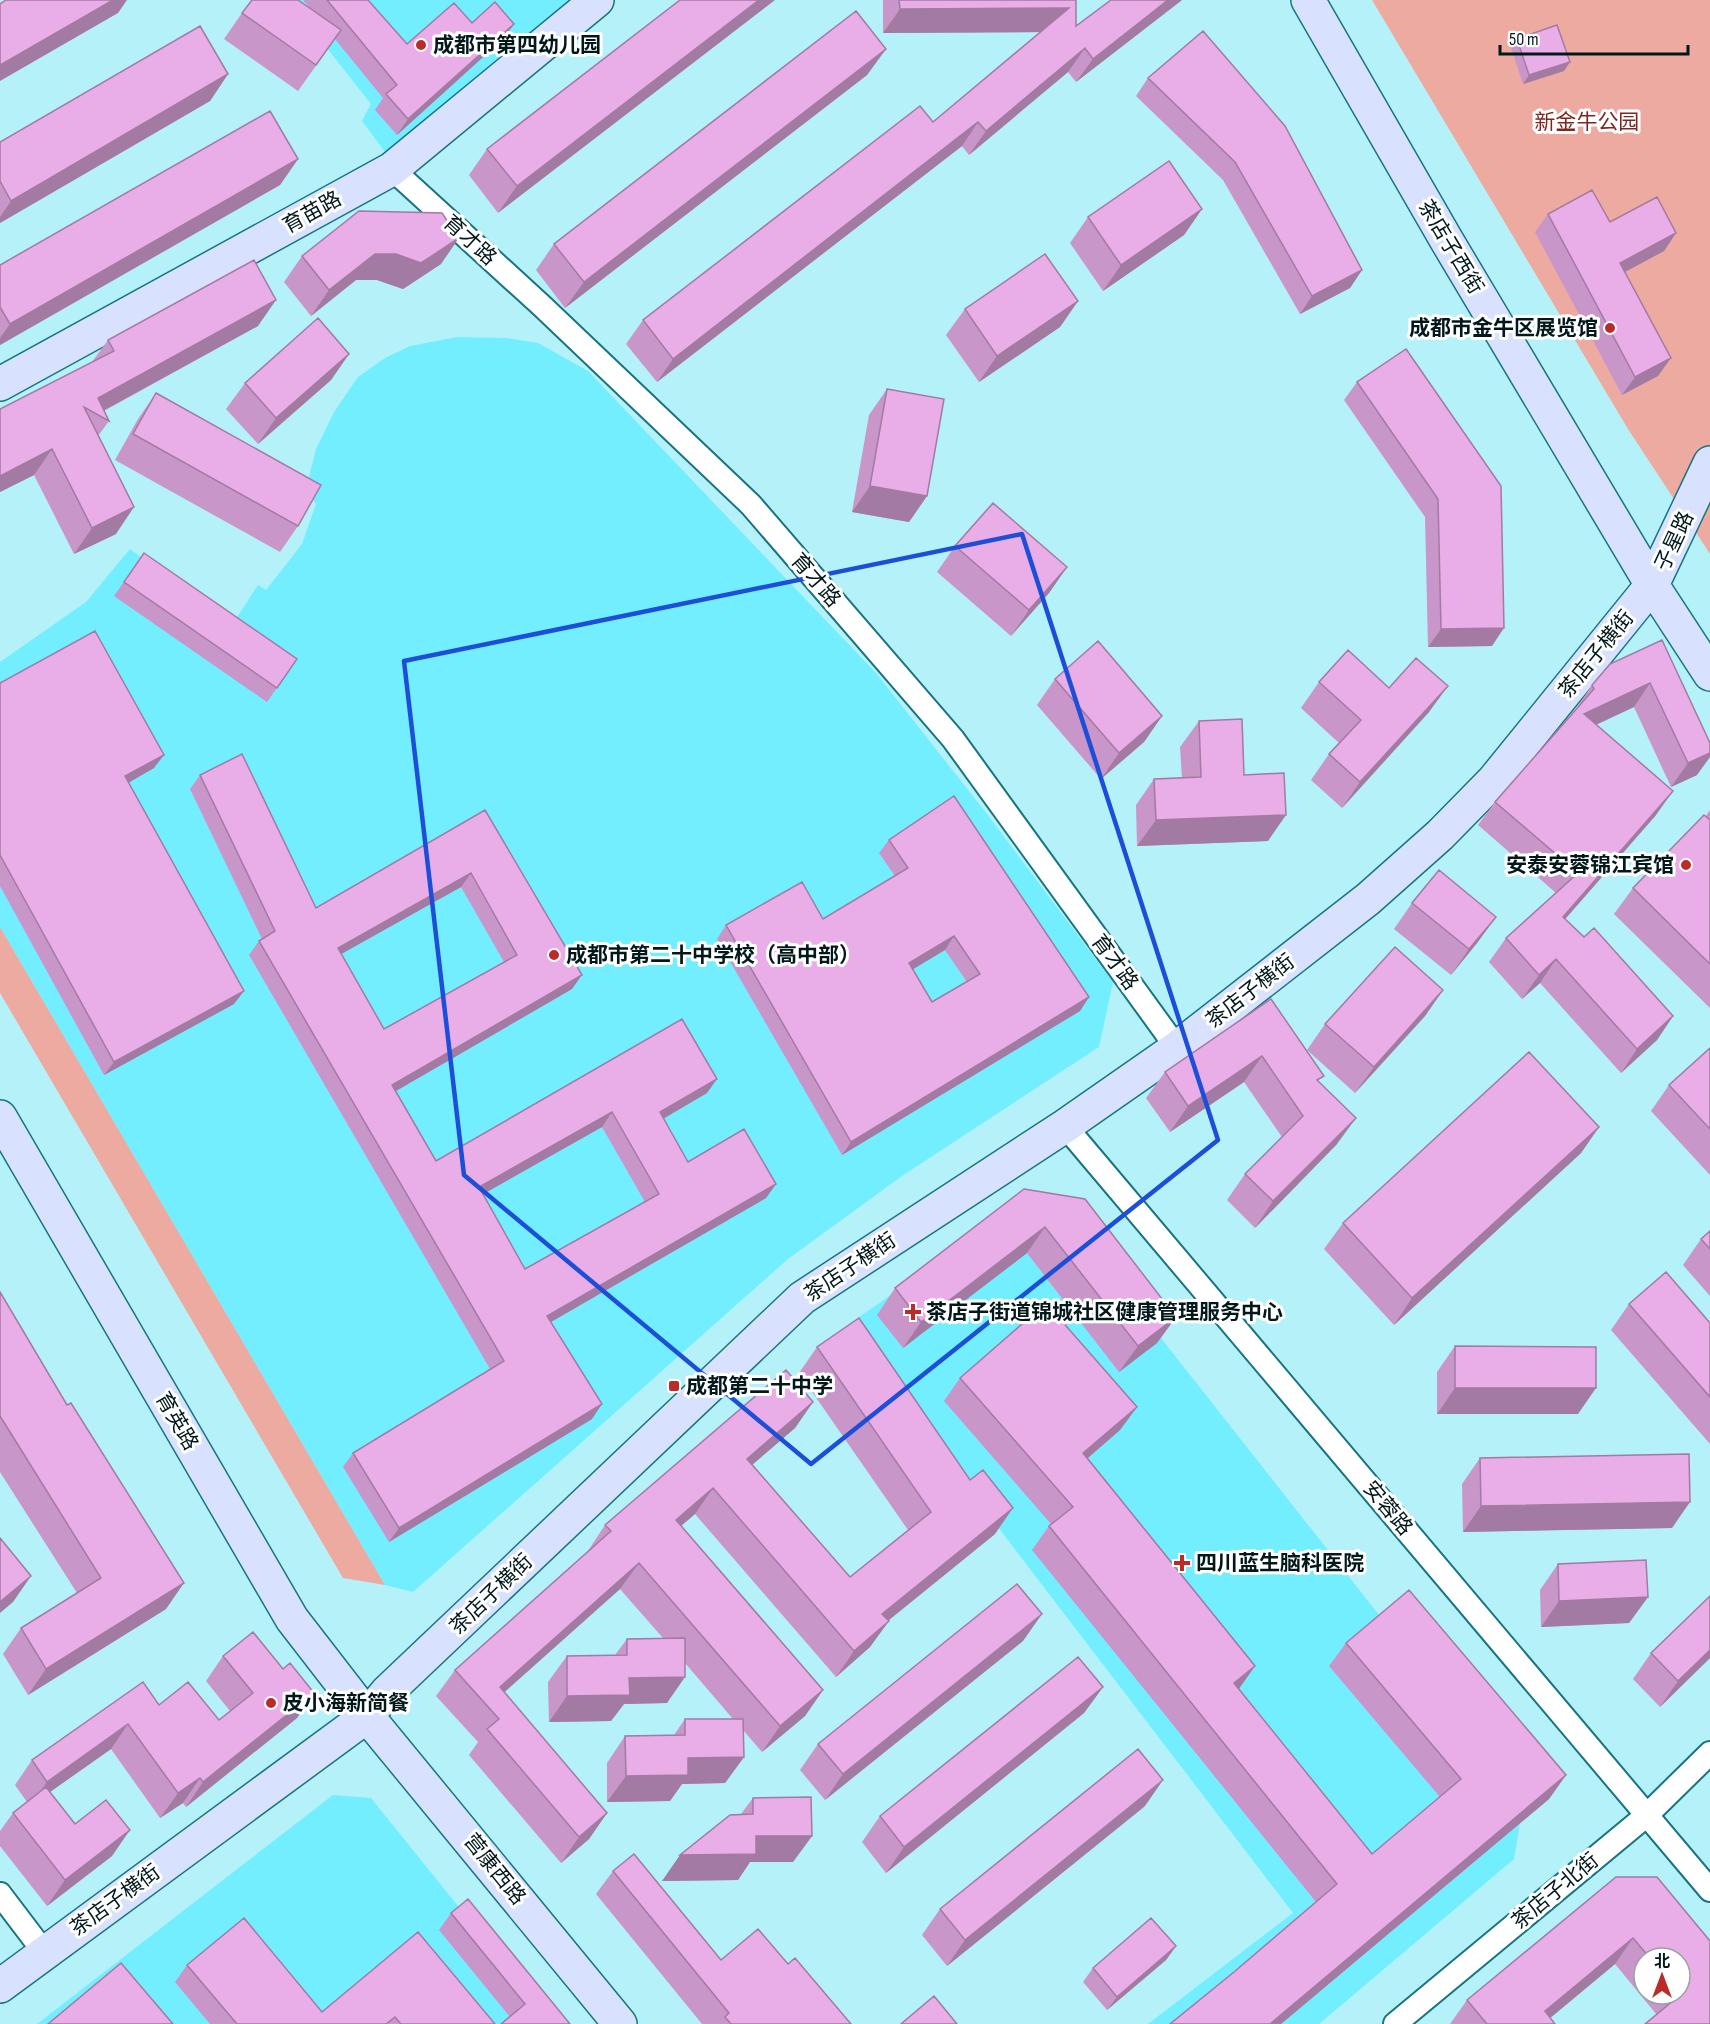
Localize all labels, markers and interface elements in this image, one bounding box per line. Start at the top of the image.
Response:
scale bar [1500,18,1688,56]
text: 50 m [1509,29,1539,50]
place label: 成都市第四幼儿园 [433,33,601,58]
marker: 成都市第四幼儿园 [414,38,428,52]
park label: 新金牛公园 [1535,110,1640,135]
street label: 育苗路 [279,186,346,239]
street label: 茶店子西街 [1413,196,1488,299]
street label: 育才路 [438,210,501,271]
place label: 成都市金牛区展览馆 [1409,316,1598,341]
marker: 成都市金牛区展览馆 [1603,321,1617,335]
street label: 子星路 [1650,507,1699,575]
street label: 育才路 [786,548,846,612]
street label: 茶店子横街 [1554,606,1639,703]
place label: 安泰安蓉锦江宾馆 [1506,853,1674,878]
marker: 安泰安蓉锦江宾馆 [1679,858,1693,872]
street label: 育才路 [1086,929,1143,995]
place label: 成都市第二十中学校（高中部） [566,943,860,968]
marker: 成都市第二十中学校（高中部） [547,948,561,962]
street label: 茶店子横街 [1201,949,1299,1034]
street label: 茶店子横街 [800,1228,901,1307]
place label: 茶店子街道锦城社区健康管理服务中心 [926,1300,1283,1325]
marker: 茶店子街道锦城社区健康管理服务中心 [904,1303,922,1321]
place label: 成都第二十中学 [686,1374,833,1399]
marker: 成都第二十中学 [667,1379,681,1393]
street label: 育英路 [150,1388,203,1455]
street label: 安蓉路 [1358,1476,1417,1540]
street label: 茶店子横街 [445,1549,538,1640]
place label: 四川蓝生脑科医院 [1196,1551,1364,1576]
marker: 四川蓝生脑科医院 [1173,1554,1191,1572]
place label: 皮小海新简餐 [283,1691,409,1716]
marker: 皮小海新简餐 [264,1696,278,1710]
street label: 营康西路 [458,1829,531,1910]
street label: 茶店子北街 [1507,1848,1604,1935]
street label: 茶店子横街 [65,1859,165,1941]
north arrow [1632,1946,1692,2006]
text: 北 [1654,1953,1670,1972]

